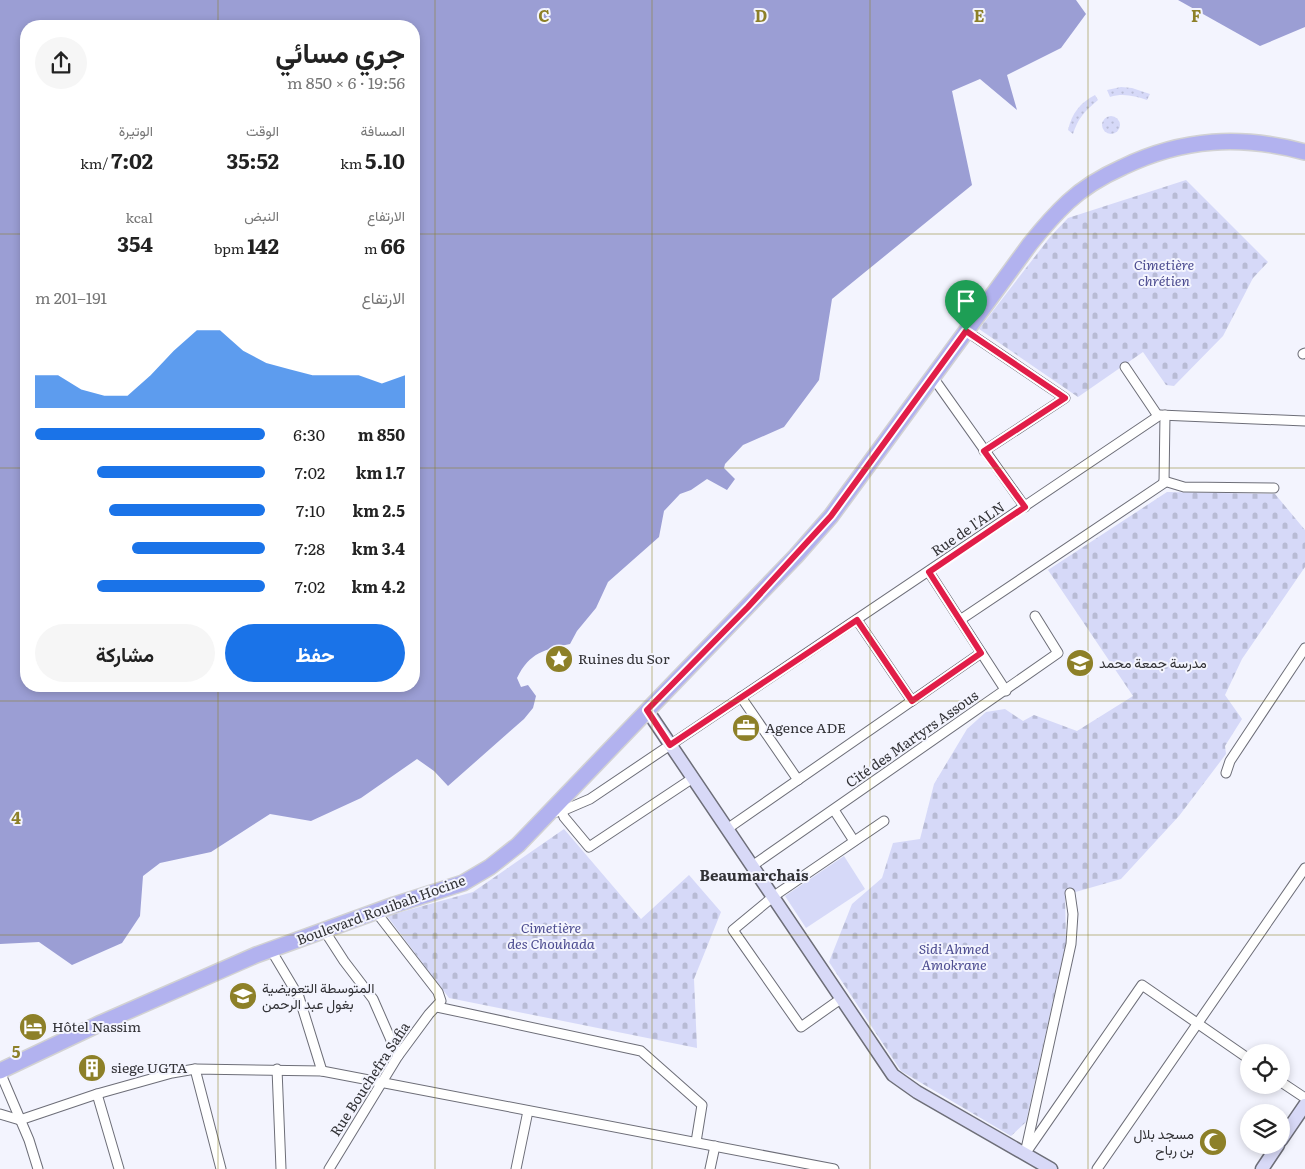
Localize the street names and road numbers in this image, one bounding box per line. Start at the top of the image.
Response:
street label: Rue de l'ALN [927,496,1008,560]
street label: Cité des Martyrs Assous [841,685,982,792]
street label: Boulevard Rouibah Hocine [293,869,468,949]
street label: Rue Bouchefra Safia [325,1017,414,1140]

